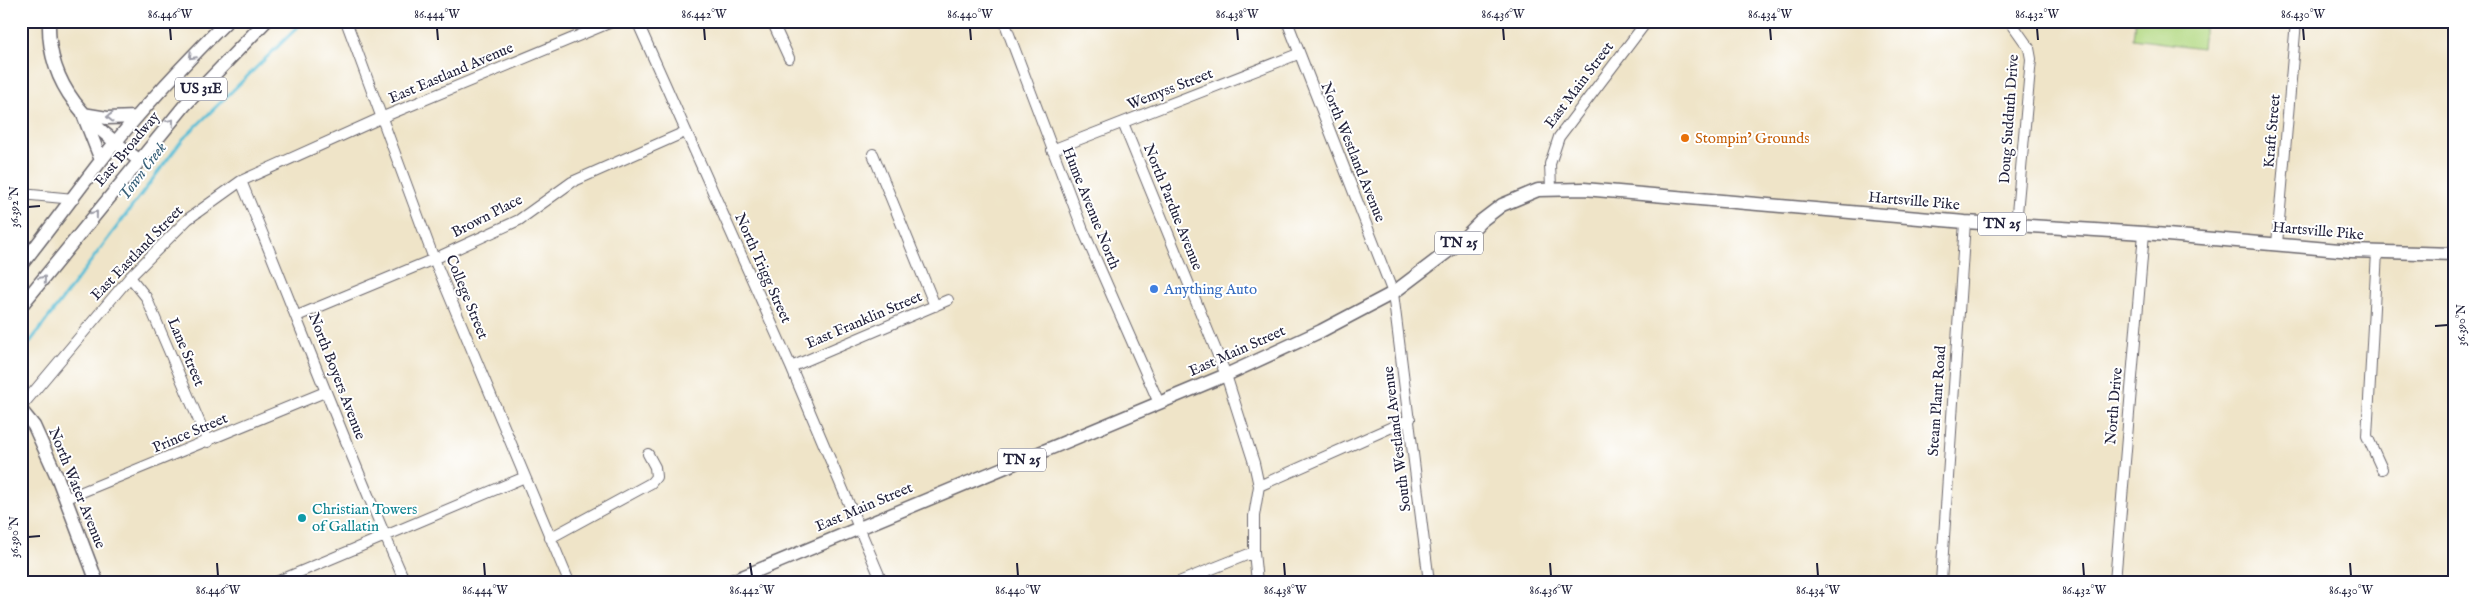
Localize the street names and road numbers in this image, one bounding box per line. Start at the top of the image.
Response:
street label: East Eastland Avenue [386,38,516,108]
street label: East Main Street [1540,38,1618,132]
street label: Doug Sudduth Drive [1995,53,2023,184]
street label: Wemyss Street [1124,64,1216,114]
road number: US 31E [175,78,227,100]
street label: North Westland Avenue [1316,79,1390,225]
street label: Kraft Street [2259,93,2285,169]
street label: East Broadway [90,107,164,190]
street label: North Pardue Avenue [1139,141,1207,273]
street label: Hume Avenue North [1058,144,1124,272]
street label: Hartsville Pike [1867,188,1961,214]
street label: Brown Place [448,190,526,242]
street label: East Eastland Street [87,201,187,305]
street label: North Trigg Street [730,210,796,326]
road number: TN 25 [1978,212,2026,235]
street label: Hartsville Pike [2271,218,2365,244]
road number: TN 25 [1435,232,1483,254]
street label: College Street [441,252,493,342]
street label: East Franklin Street [803,287,925,353]
street label: North Boyers Avenue [304,310,370,442]
street label: Lane Street [163,315,209,389]
street label: East Main Street [1186,321,1288,381]
street label: Steam Plant Road [1924,344,1950,457]
street label: South Westland Avenue [1379,365,1415,513]
street label: North Drive [2101,366,2127,445]
street label: Prince Street [149,409,231,457]
street label: North Water Avenue [44,425,110,551]
road number: TN 25 [998,448,1046,472]
street label: East Main Street [813,478,915,536]

